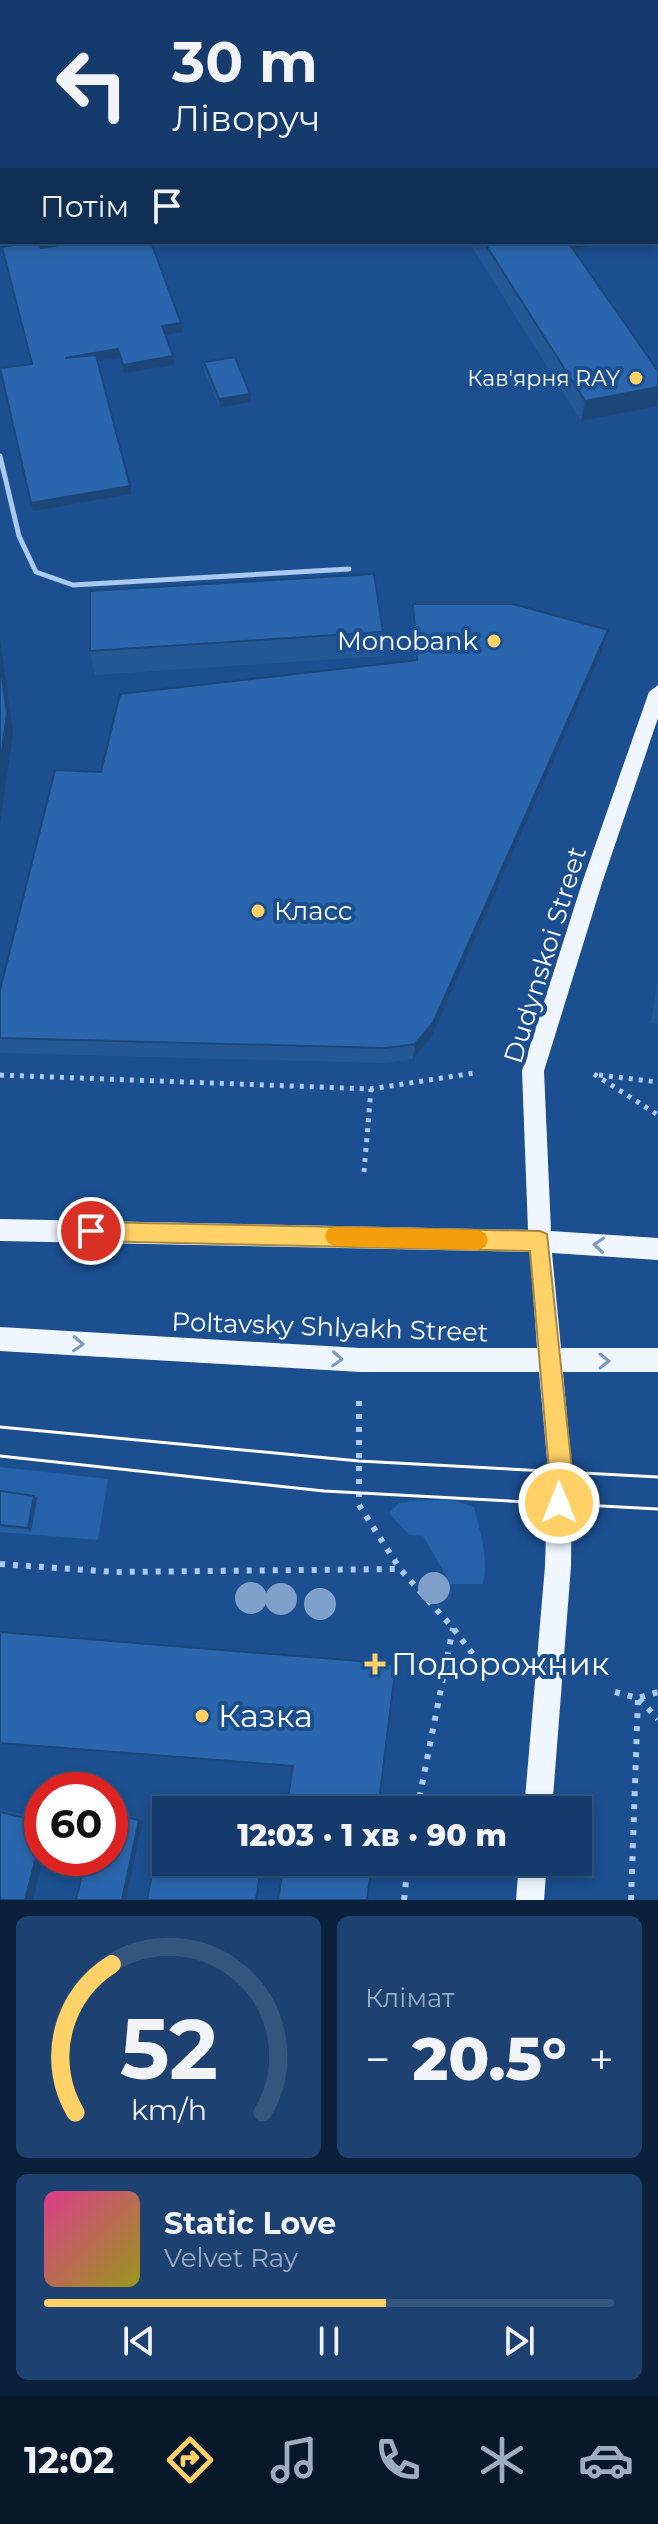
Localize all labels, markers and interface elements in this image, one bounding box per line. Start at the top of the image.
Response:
text: 30 m [172,28,318,96]
icon: left [40,32,144,136]
text: Ліворуч [172,96,321,140]
icon: arrive [145,184,189,228]
text: Потім [40,188,129,225]
place label: Кав'ярня RAY [467,365,620,392]
marker: Кав'ярня RAY [627,369,645,387]
place label: Monobank [337,625,478,657]
marker: Monobank [485,632,503,650]
street label: Dudynskoi Street [497,843,593,1067]
place label: Класс [274,895,353,927]
marker: Класс [249,902,267,920]
pin [57,1197,125,1265]
icon: arrive [69,1209,113,1253]
one-way arrow [592,1237,605,1254]
street label: Poltavsky Shlyakh Street [171,1305,489,1349]
one-way arrow [72,1335,85,1352]
one-way arrow [331,1350,344,1367]
one-way arrow [598,1352,611,1370]
position arrow [517,1461,601,1545]
place label: Подорожник [391,1644,610,1683]
marker: Подорожник [366,1655,384,1673]
place label: Казка [218,1696,313,1735]
marker: Казка [193,1707,211,1725]
speed limit sign: 60 [24,1772,128,1876]
text: 12:03 · 1 хв · 90 m [237,1817,507,1854]
text: Клімат [365,1982,454,2014]
text: 52 [119,1998,218,2100]
text: 20.5° [412,2022,567,2095]
text: − [365,2032,390,2086]
text: + [589,2032,614,2086]
text: km/h [130,2092,207,2127]
text: Static Love [164,2205,336,2242]
text: Velvet Ray [164,2242,298,2274]
icon: previous [117,2319,161,2363]
icon: pause [307,2319,351,2363]
icon: next [497,2319,541,2363]
icon: directions [162,2432,218,2488]
icon: music [266,2432,322,2488]
icon: phone [370,2432,426,2488]
icon: climate [474,2432,530,2488]
icon: car [578,2432,634,2488]
text: 12:02 [24,2438,114,2482]

